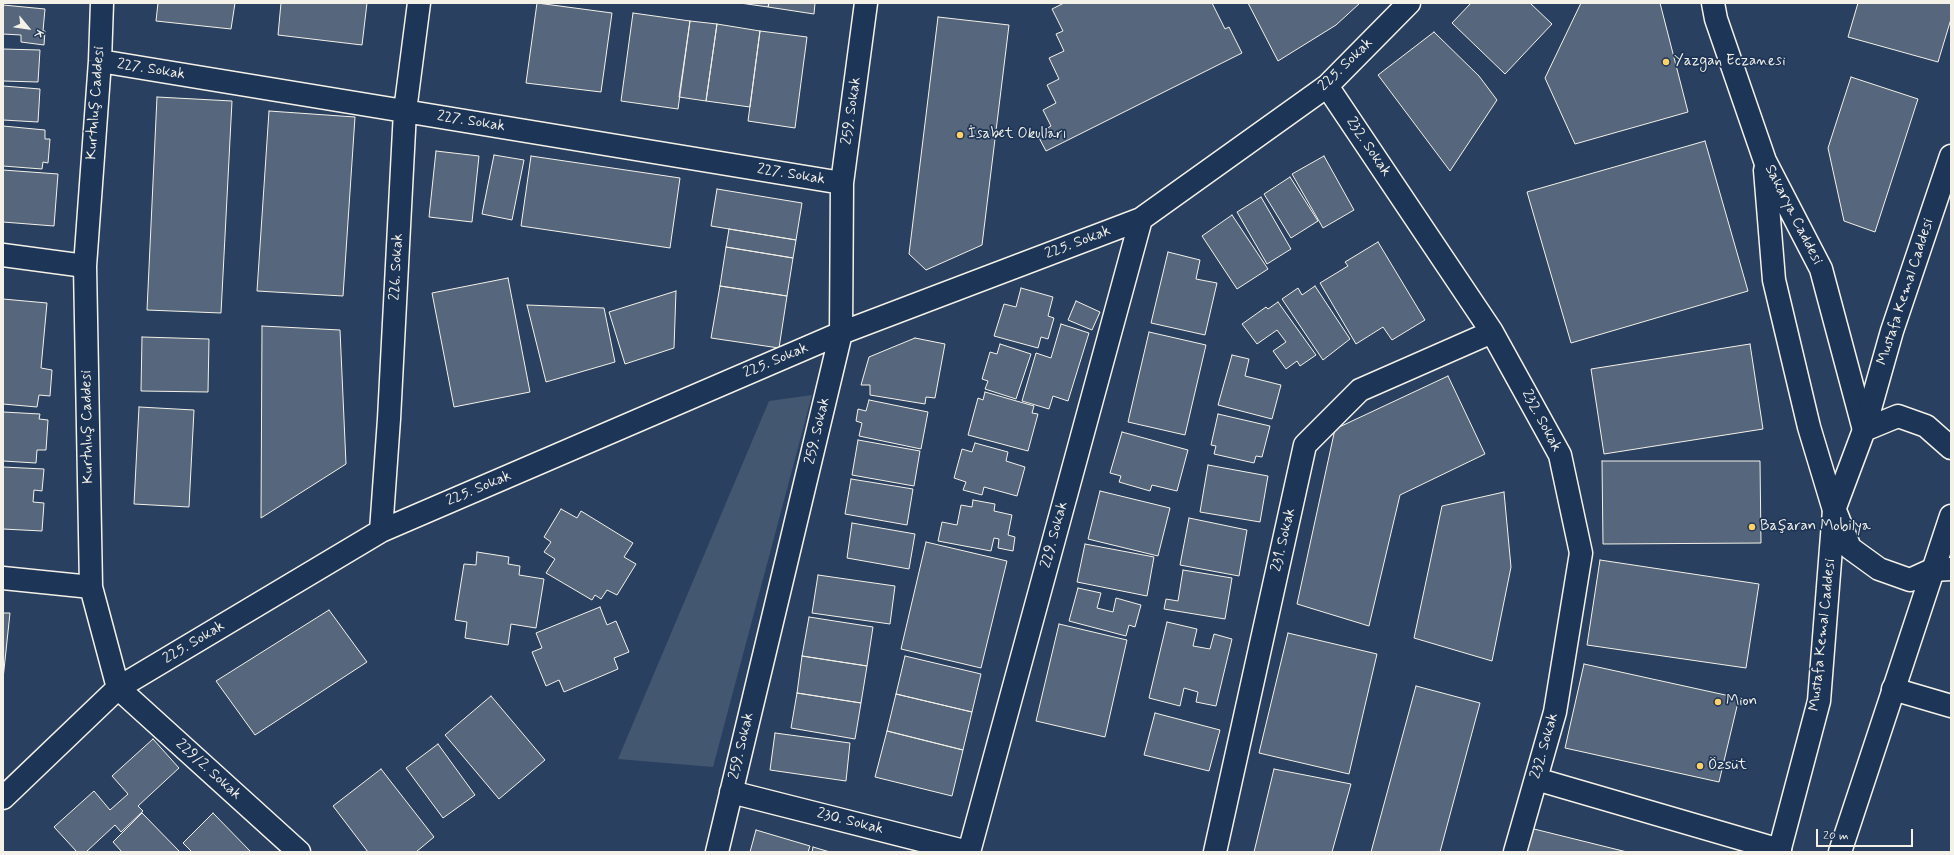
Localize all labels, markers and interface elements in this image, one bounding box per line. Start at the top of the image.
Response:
north arrow [8,8,48,48]
text: K [30,27,47,41]
street label: 225. Sokak [1315,35,1377,95]
street label: Kurtuluş Caddesi [83,46,109,160]
place label: Yazgan Eczanesi [1674,53,1786,71]
street label: 227. Sokak [116,56,186,84]
marker: Yazgan Eczanesi [1661,57,1671,67]
street label: 259. Sokak [838,76,866,146]
street label: 227. Sokak [436,108,506,136]
street label: 232. Sokak [1342,114,1394,180]
place label: İsabet Okulları [968,126,1067,144]
marker: İsabet Okulları [955,130,965,140]
street label: 227. Sokak [756,161,826,189]
street label: Sakarya Caddesi [1760,162,1826,268]
street label: Mustafa Kemal Caddesi [1874,216,1938,368]
street label: 225. Sokak [1043,222,1113,264]
street label: 226. Sokak [386,233,408,301]
street label: 225. Sokak [741,339,811,383]
street label: Kurtuluş Caddesi [78,370,98,484]
street label: 232. Sokak [1517,387,1565,455]
street label: 259. Sokak [802,396,834,466]
street label: 225. Sokak [444,467,514,511]
street label: 229. Sokak [1037,500,1073,570]
street label: 231. Sokak [1268,506,1300,574]
place label: Başaran Mobilya [1760,518,1871,536]
marker: Başaran Mobilya [1747,522,1757,532]
street label: Mustafa Kemal Caddesi [1806,558,1840,712]
street label: 225. Sokak [160,618,228,668]
place label: Mion [1726,693,1757,711]
marker: Mion [1713,697,1723,707]
street label: 259. Sokak [726,711,758,781]
street label: 232. Sokak [1527,711,1563,781]
street label: 229/2. Sokak [171,736,245,804]
place label: Özsüt [1708,757,1747,775]
marker: Özsüt [1695,761,1705,771]
street label: 230. Sokak [815,805,885,839]
scale bar [1818,821,1915,847]
text: 20 m [1823,828,1849,844]

